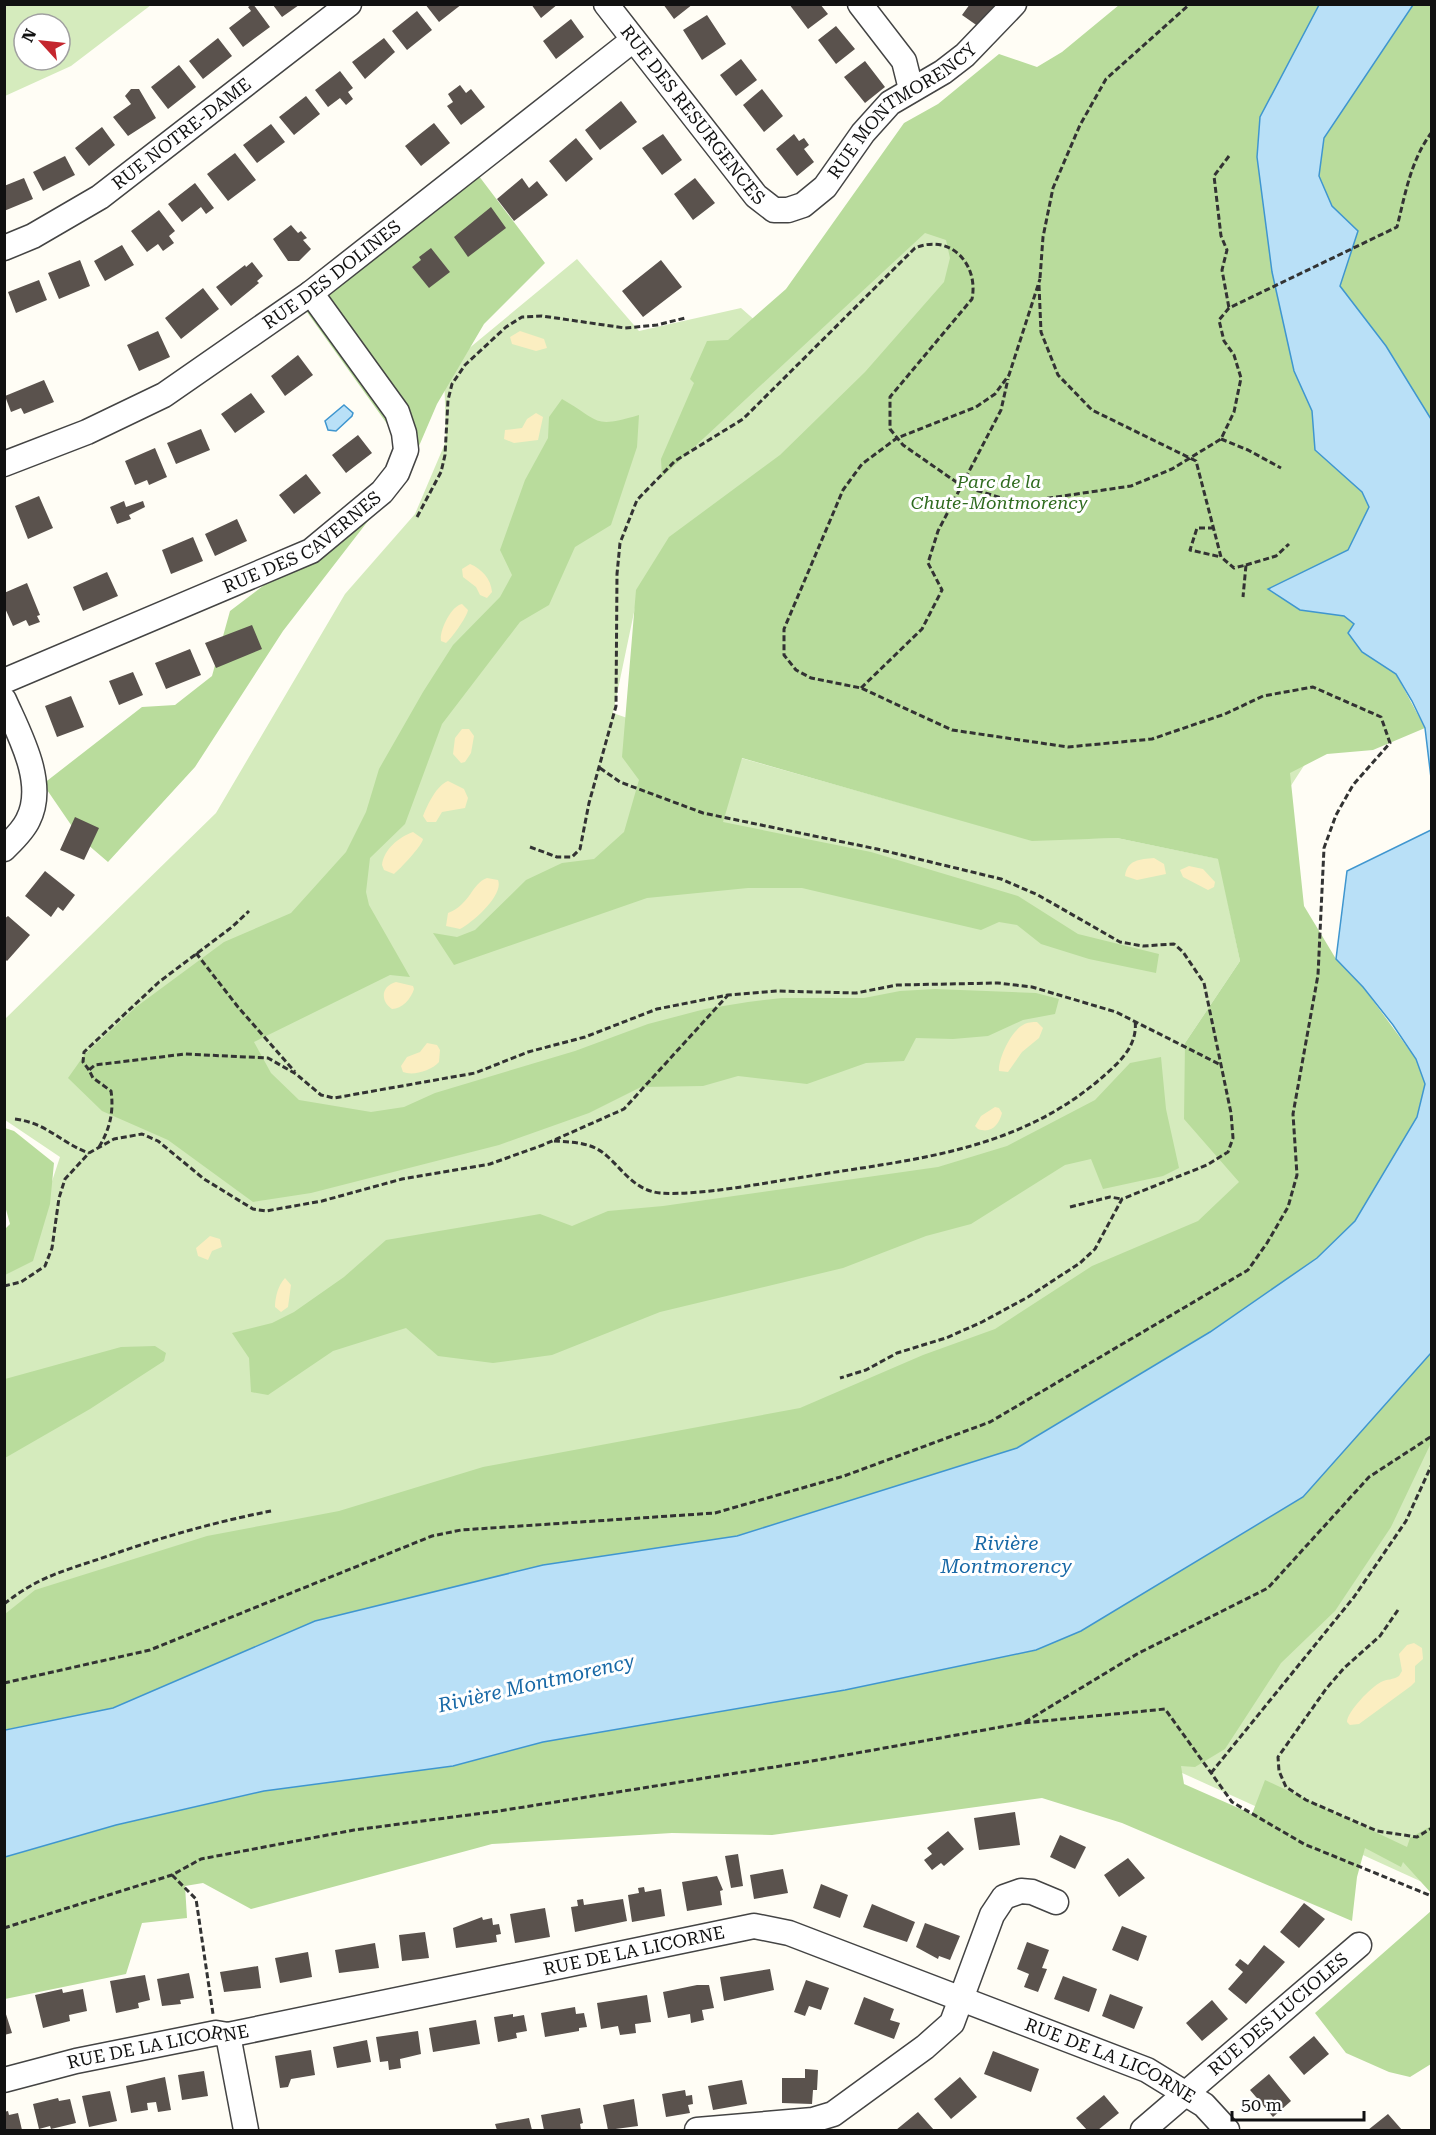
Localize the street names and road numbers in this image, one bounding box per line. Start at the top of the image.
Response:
street label: RUE DES RESURGENCES [617,21,769,209]
street label: RUE MONTMORENCY [823,38,981,183]
street label: RUE NOTRE-DAME [108,73,255,194]
street label: RUE DES DOLINES [259,215,405,333]
street label: RUE DES CAVERNES [220,486,385,597]
street label: RUE DE LA LICORNE [541,1921,726,1979]
street label: RUE DES LUCIOLES [1204,1948,1352,2080]
street label: RUE DE LA LICORNE [1022,2013,1199,2107]
street label: RUE DE LA LICORNE [65,2020,251,2073]

